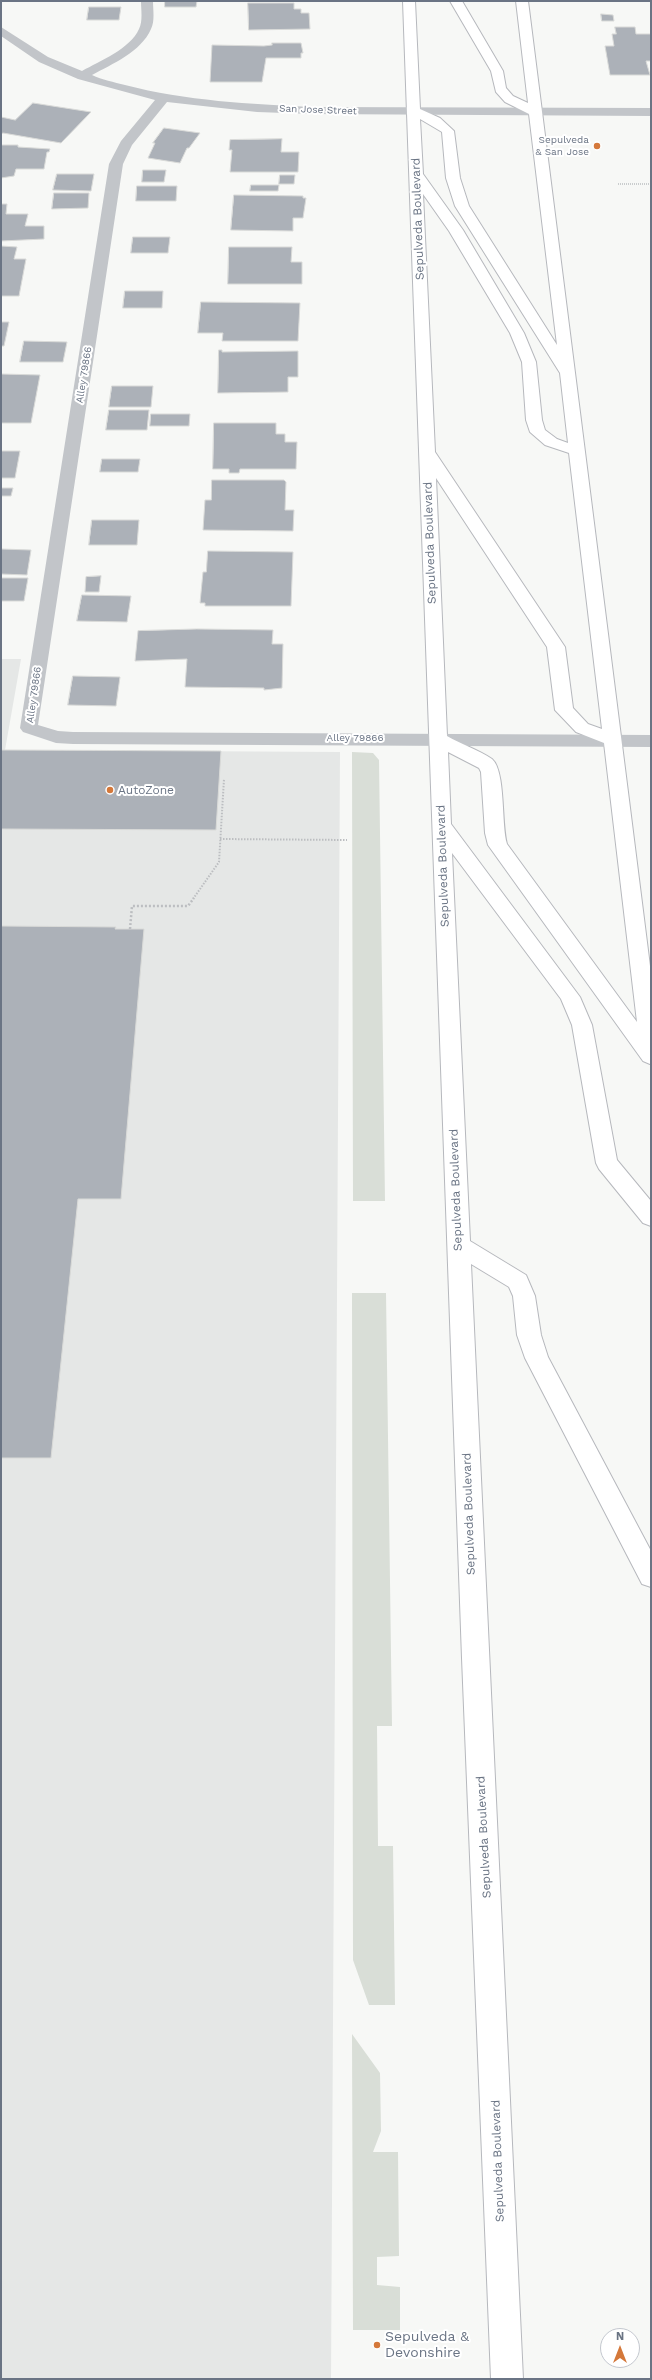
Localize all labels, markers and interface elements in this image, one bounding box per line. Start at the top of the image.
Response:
street label: San Jose Street [279,103,357,117]
place label: Sepulveda & San Jose [535,134,589,158]
marker: Sepulveda & San Jose [592,141,602,151]
street label: Sepulveda Boulevard [409,158,427,280]
street label: Alley 79866 [74,346,94,404]
street label: Sepulveda Boulevard [421,482,439,604]
street label: Alley 79866 [24,666,44,724]
street label: Alley 79866 [327,732,383,744]
place label: AutoZone [118,783,174,797]
marker: AutoZone [105,785,115,795]
street label: Sepulveda Boulevard [434,805,452,927]
street label: Sepulveda Boulevard [447,1129,465,1251]
street label: Sepulveda Boulevard [460,1453,478,1575]
street label: Sepulveda Boulevard [474,1775,494,1899]
street label: Sepulveda Boulevard [489,2100,507,2222]
north arrow [600,2328,640,2368]
place label: Sepulveda & Devonshire [385,2329,469,2362]
text: N [616,2330,624,2343]
marker: Sepulveda & Devonshire [372,2340,382,2350]

